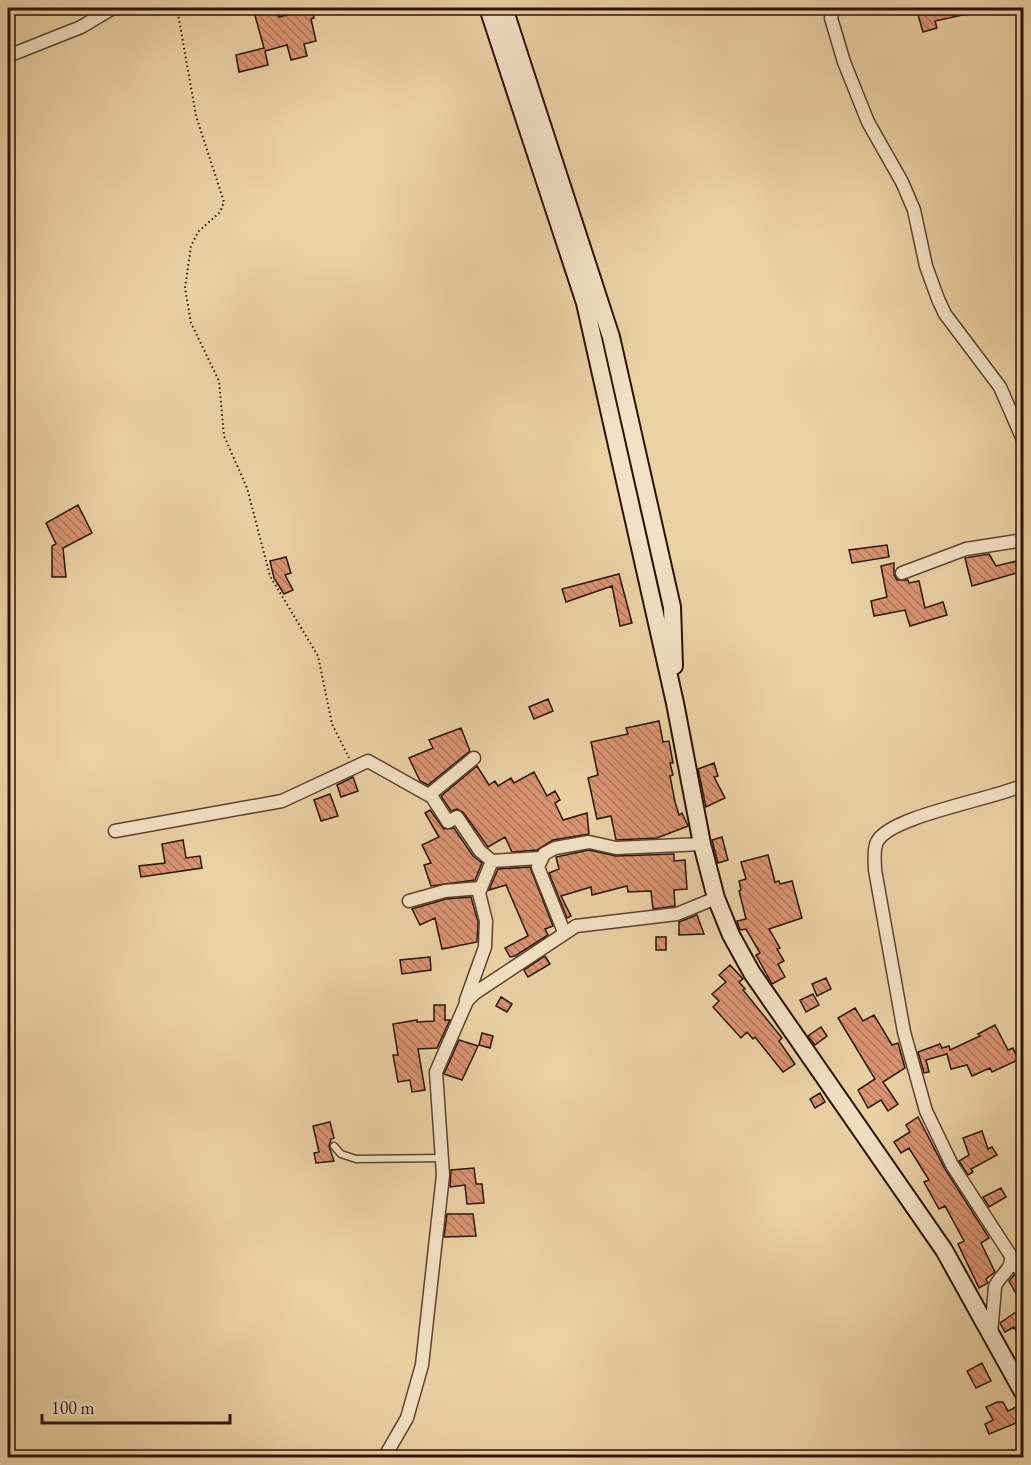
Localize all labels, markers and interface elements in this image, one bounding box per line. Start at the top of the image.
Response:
scale bar [42,1387,230,1425]
text: 100 m [51,1396,95,1419]

